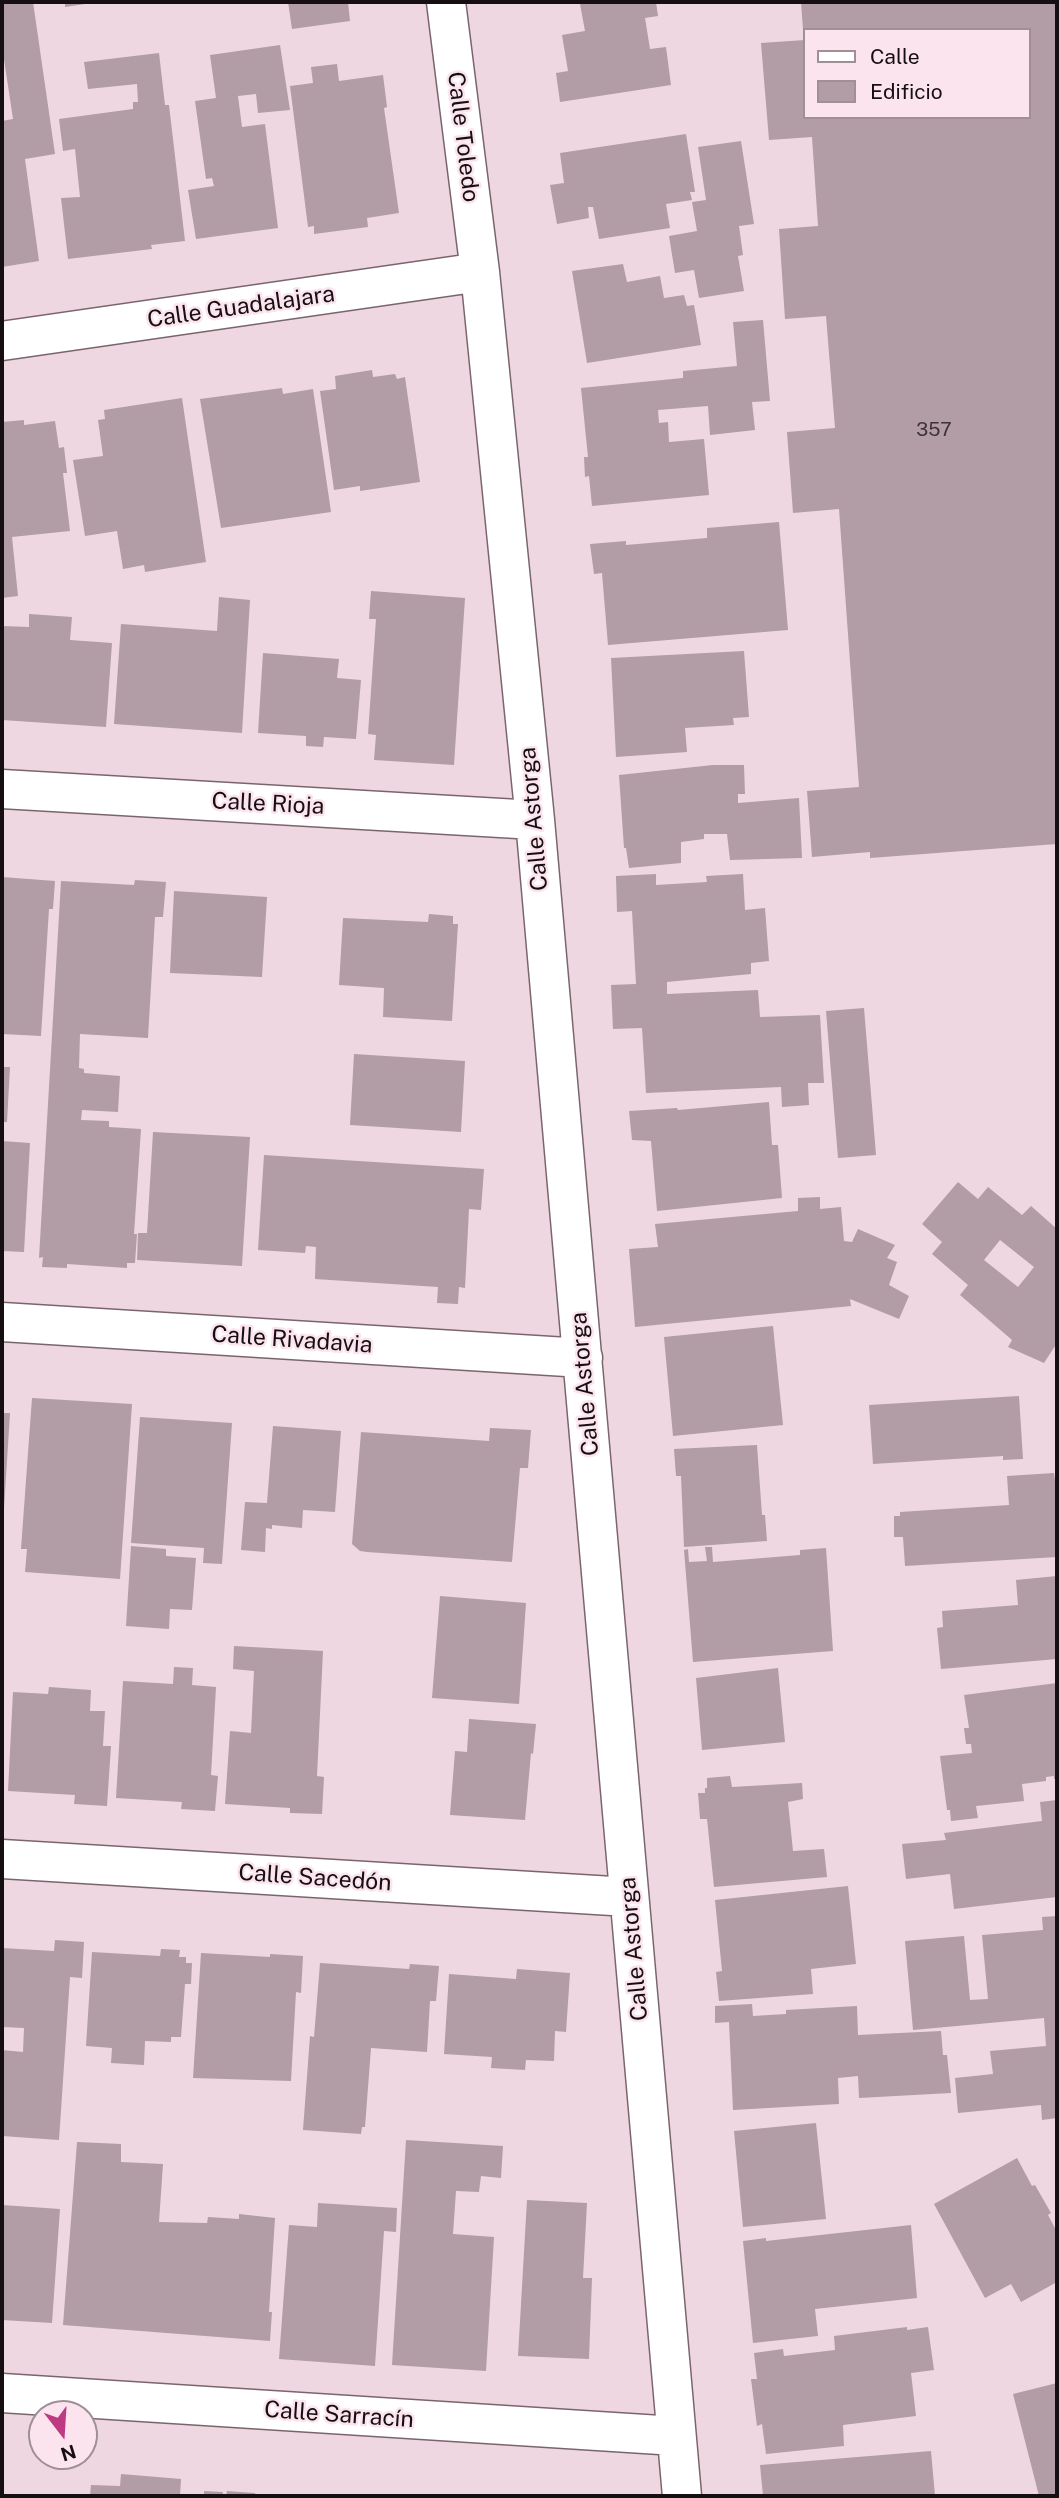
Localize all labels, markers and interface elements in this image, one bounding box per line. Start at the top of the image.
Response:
legend [804,28,1031,119]
text: Calle [870,44,920,69]
street label: Calle Toledo [441,70,485,204]
text: Edificio [870,79,943,104]
street label: Calle Guadalajara [145,280,337,334]
house number: 357 [916,419,952,441]
street label: Calle Astorga [514,746,554,892]
street label: Calle Rioja [211,787,325,821]
street label: Calle Astorga [565,1311,605,1457]
street label: Calle Rivadavia [211,1321,373,1359]
street label: Calle Sacedón [237,1859,393,1897]
street label: Calle Astorga [614,1876,654,2022]
street label: Calle Sarracín [263,2396,415,2434]
north arrow [28,2400,98,2470]
text: N [58,2440,79,2466]

